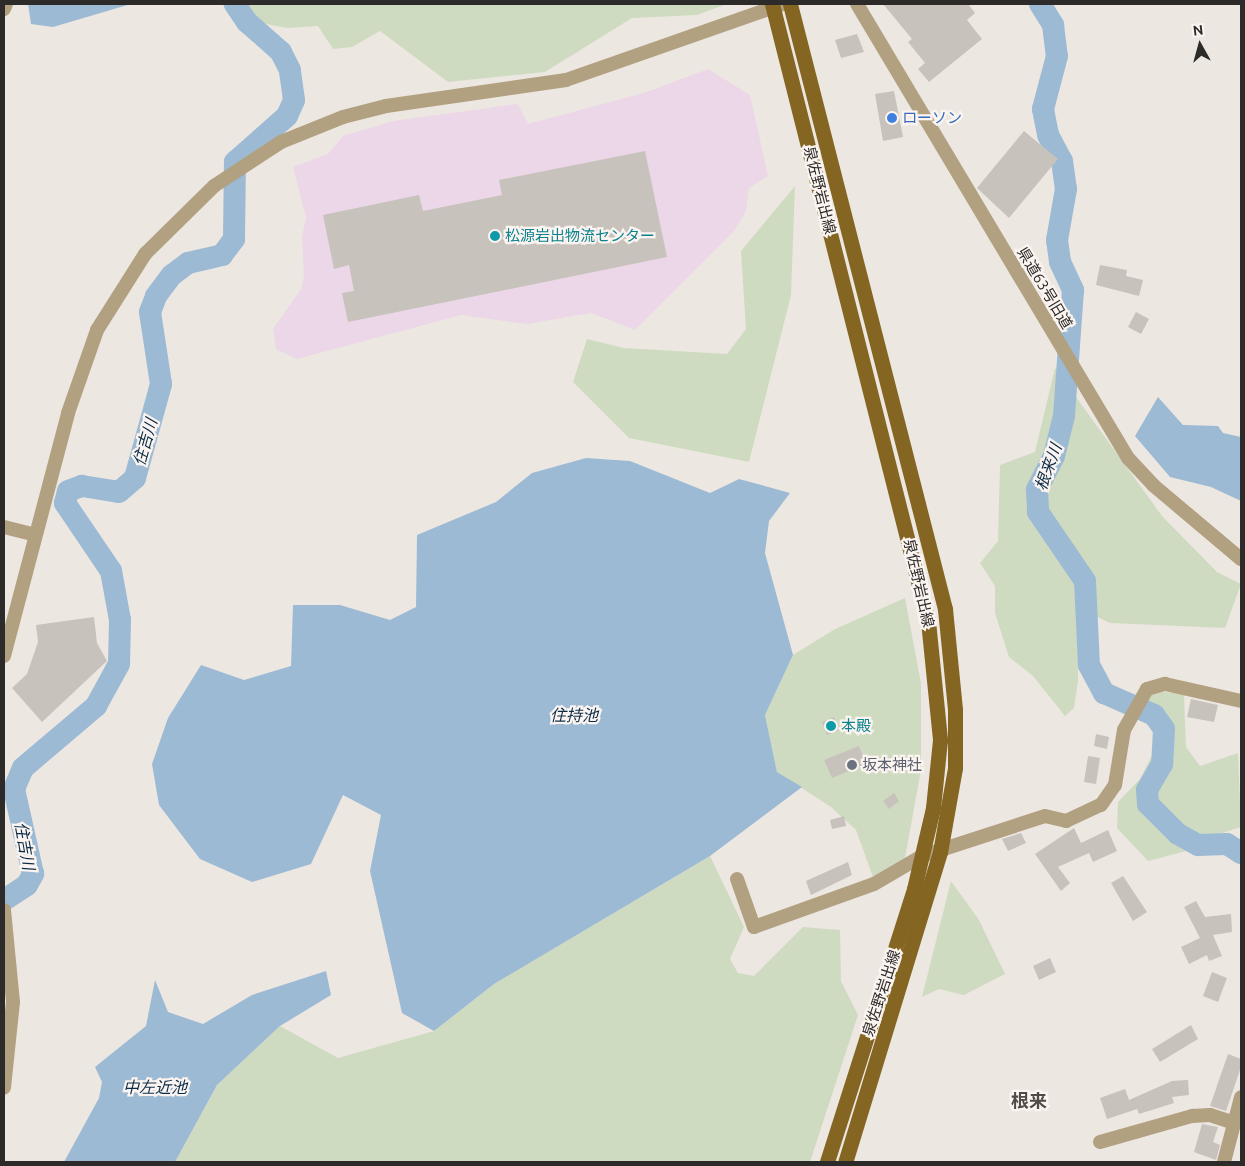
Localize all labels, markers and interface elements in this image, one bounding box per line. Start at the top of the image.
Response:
north arrow [1175,20,1225,70]
text: N [1192,22,1204,39]
place label: ローソン [902,109,962,127]
marker: ローソン [886,112,898,124]
street label: 泉佐野岩出線 [800,144,840,236]
place label: 松源岩出物流センター [505,227,655,245]
marker: 松源岩出物流センター [489,230,501,242]
street label: 県道63号旧道 [1014,244,1076,332]
water label: 住吉川 [129,416,161,468]
water label: 根来川 [1031,441,1065,493]
street label: 泉佐野岩出線 [900,537,938,629]
water label: 住持池 [550,705,598,725]
place label: 本殿 [841,717,871,735]
marker: 本殿 [825,720,837,732]
place label: 坂本神社 [862,756,922,774]
marker: 坂本神社 [846,759,858,771]
water label: 住吉川 [11,821,39,871]
street label: 泉佐野岩出線 [859,947,903,1039]
water label: 中左近池 [123,1077,187,1097]
district label: 根来 [1011,1089,1047,1111]

